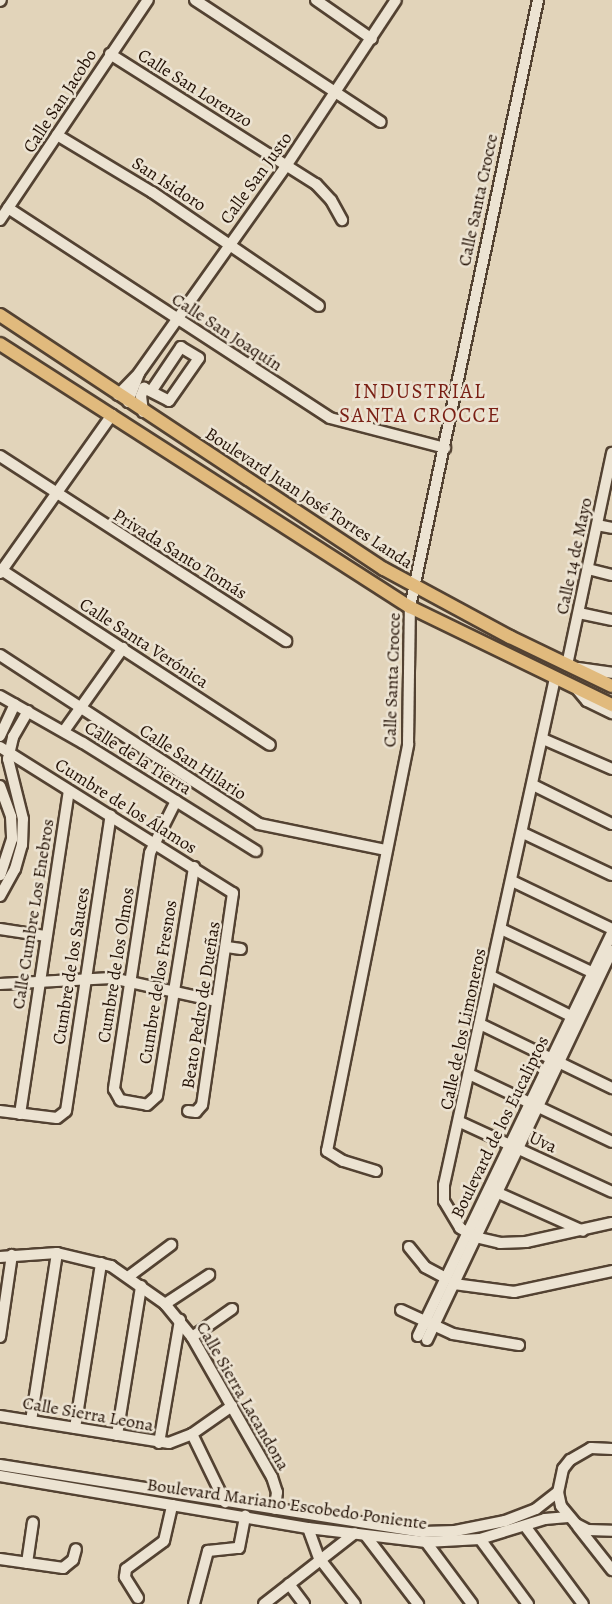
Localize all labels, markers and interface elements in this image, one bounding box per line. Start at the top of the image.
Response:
street label: Calle San Lorenzo [134,44,256,132]
street label: Calle San Jacobo [18,45,102,157]
street label: Calle San Justo [215,128,297,228]
street label: Calle Santa Crocce [453,132,503,268]
street label: San Isidoro [128,152,210,216]
street label: Calle San Joaquín [168,288,286,376]
district label: INDUSTRIAL SANTA CROCCE [339,378,501,428]
street label: Boulevard Juan José Torres Landa [201,423,417,573]
street label: Calle 14 de Mayo [551,496,597,616]
street label: Privada Santo Tomás [109,504,251,604]
street label: Calle Santa Verónica [75,593,213,693]
street label: Calle Santa Crocce [379,612,405,748]
street label: Calle de la Tierra [80,716,196,800]
street label: Calle San Hilario [135,719,251,805]
street label: Cumbre de los Álamos [51,754,201,858]
street label: Calle Cumbre Los Enebros [7,817,59,1011]
street label: Cumbre de los Sauces [48,886,94,1046]
street label: Cumbre de los Olmos [93,886,139,1044]
street label: Cumbre de los Fresnos [134,898,182,1066]
street label: Beato Pedro de Dueñas [177,920,225,1090]
street label: Calle de los Limoneros [435,946,491,1112]
street label: Boulevard de los Eucaliptos [446,1032,554,1222]
street label: Uva [526,1126,560,1158]
street label: Calle Sierra Lacandona [192,1318,294,1474]
street label: Calle Sierra Leona [21,1392,155,1436]
street label: Boulevard Mariano Escobedo Poniente [146,1474,428,1534]

